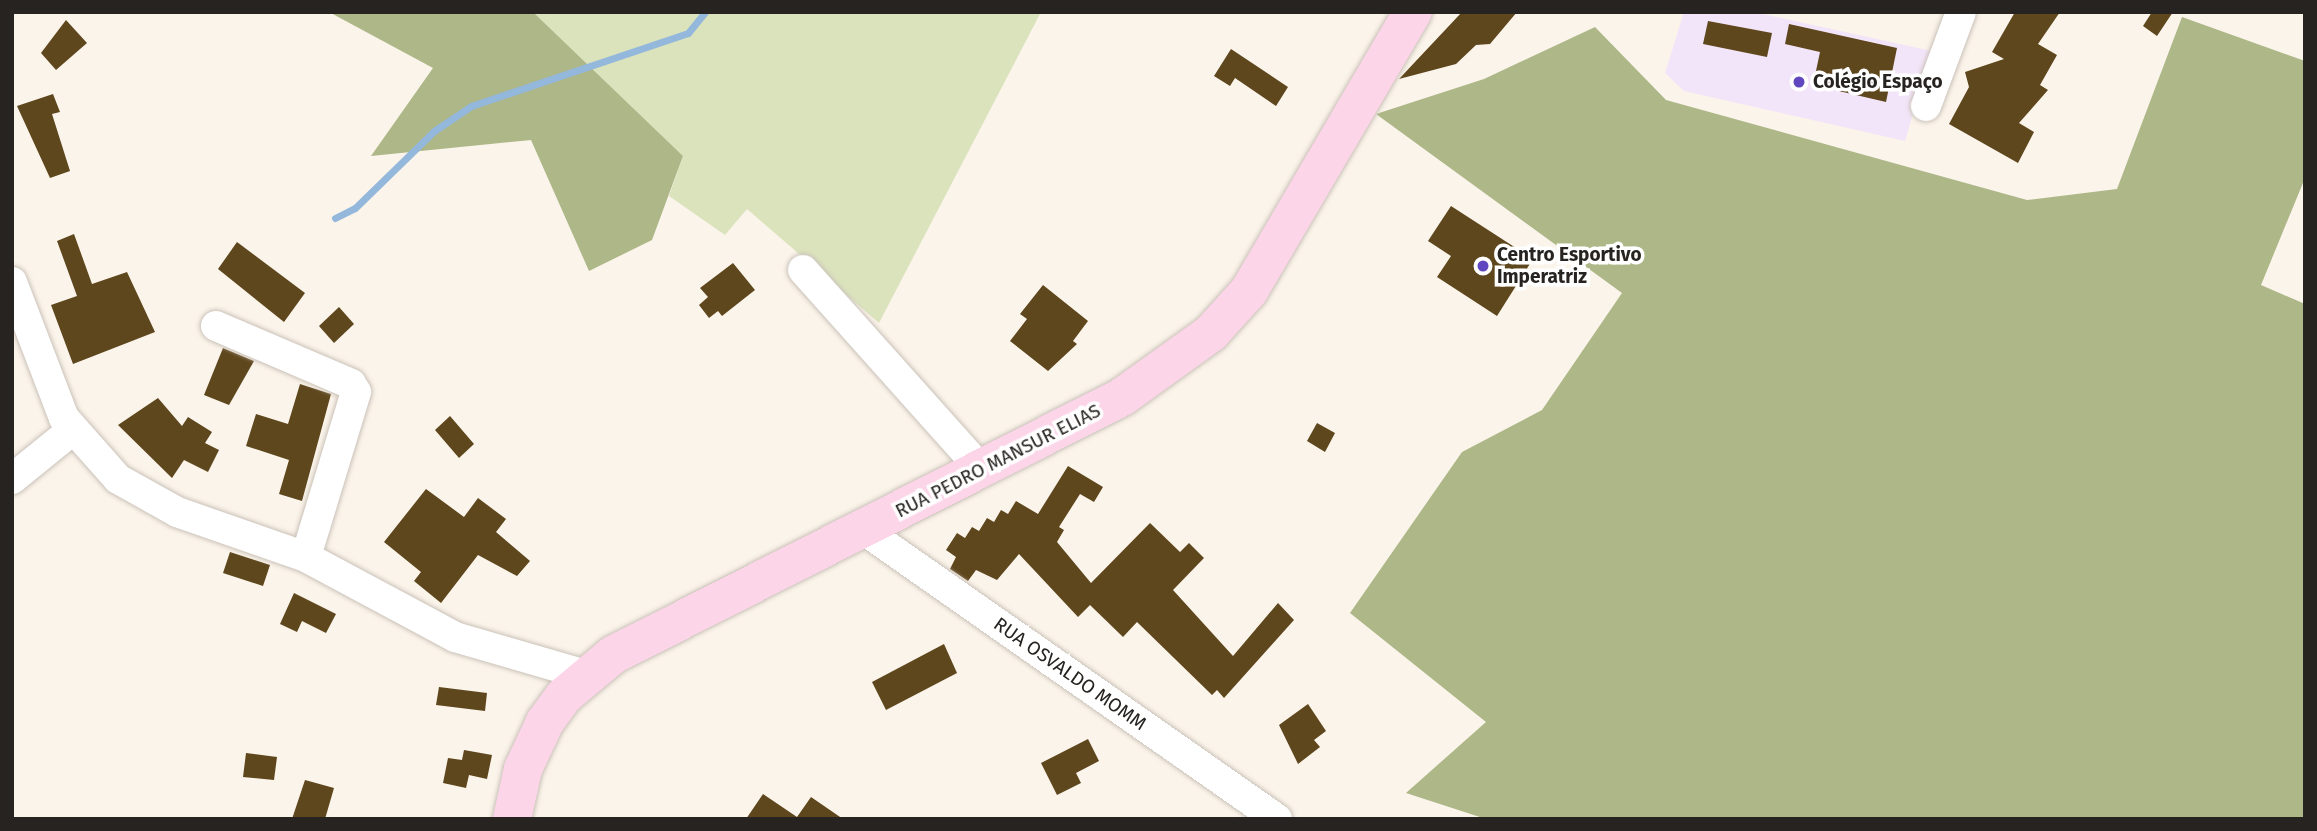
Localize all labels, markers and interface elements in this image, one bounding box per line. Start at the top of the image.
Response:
place label: Colégio Espaço [1813,71,1943,93]
marker: Colégio Espaço [1791,74,1807,90]
place label: Centro Esportivo Imperatriz [1497,244,1641,288]
marker: Centro Esportivo Imperatriz [1475,258,1491,274]
street label: RUA PEDRO MANSUR ELIAS [892,399,1104,523]
street label: RUA OSVALDO MOMM [989,613,1151,735]

